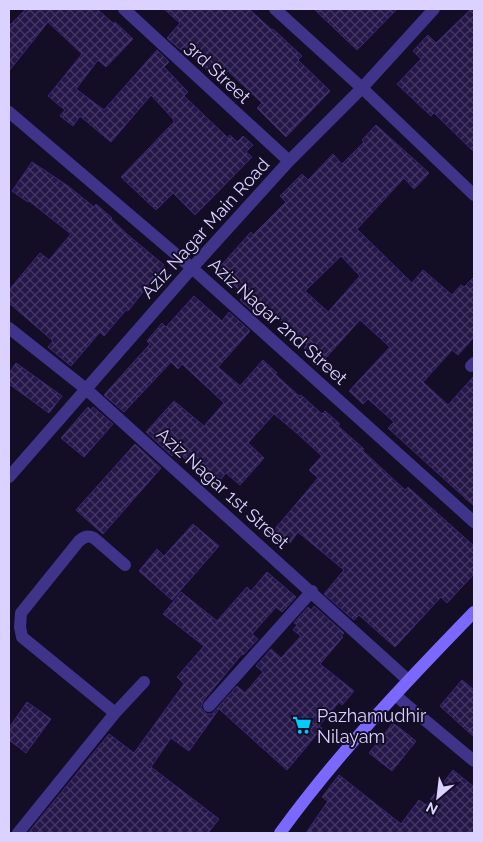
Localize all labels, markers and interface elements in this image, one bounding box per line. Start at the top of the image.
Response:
street label: 3rd Street [181,37,255,107]
street label: Aziz Nagar Main Road [137,154,273,302]
street label: Aziz Nagar 2nd Street [204,253,352,389]
street label: Aziz Nagar 1st Street [153,423,293,553]
place label: Pazhamudhir Nilayam [317,705,427,747]
supermarket icon: Pazhamudhir Nilayam [291,714,313,736]
north arrow [413,772,463,822]
text: N [423,799,440,818]

